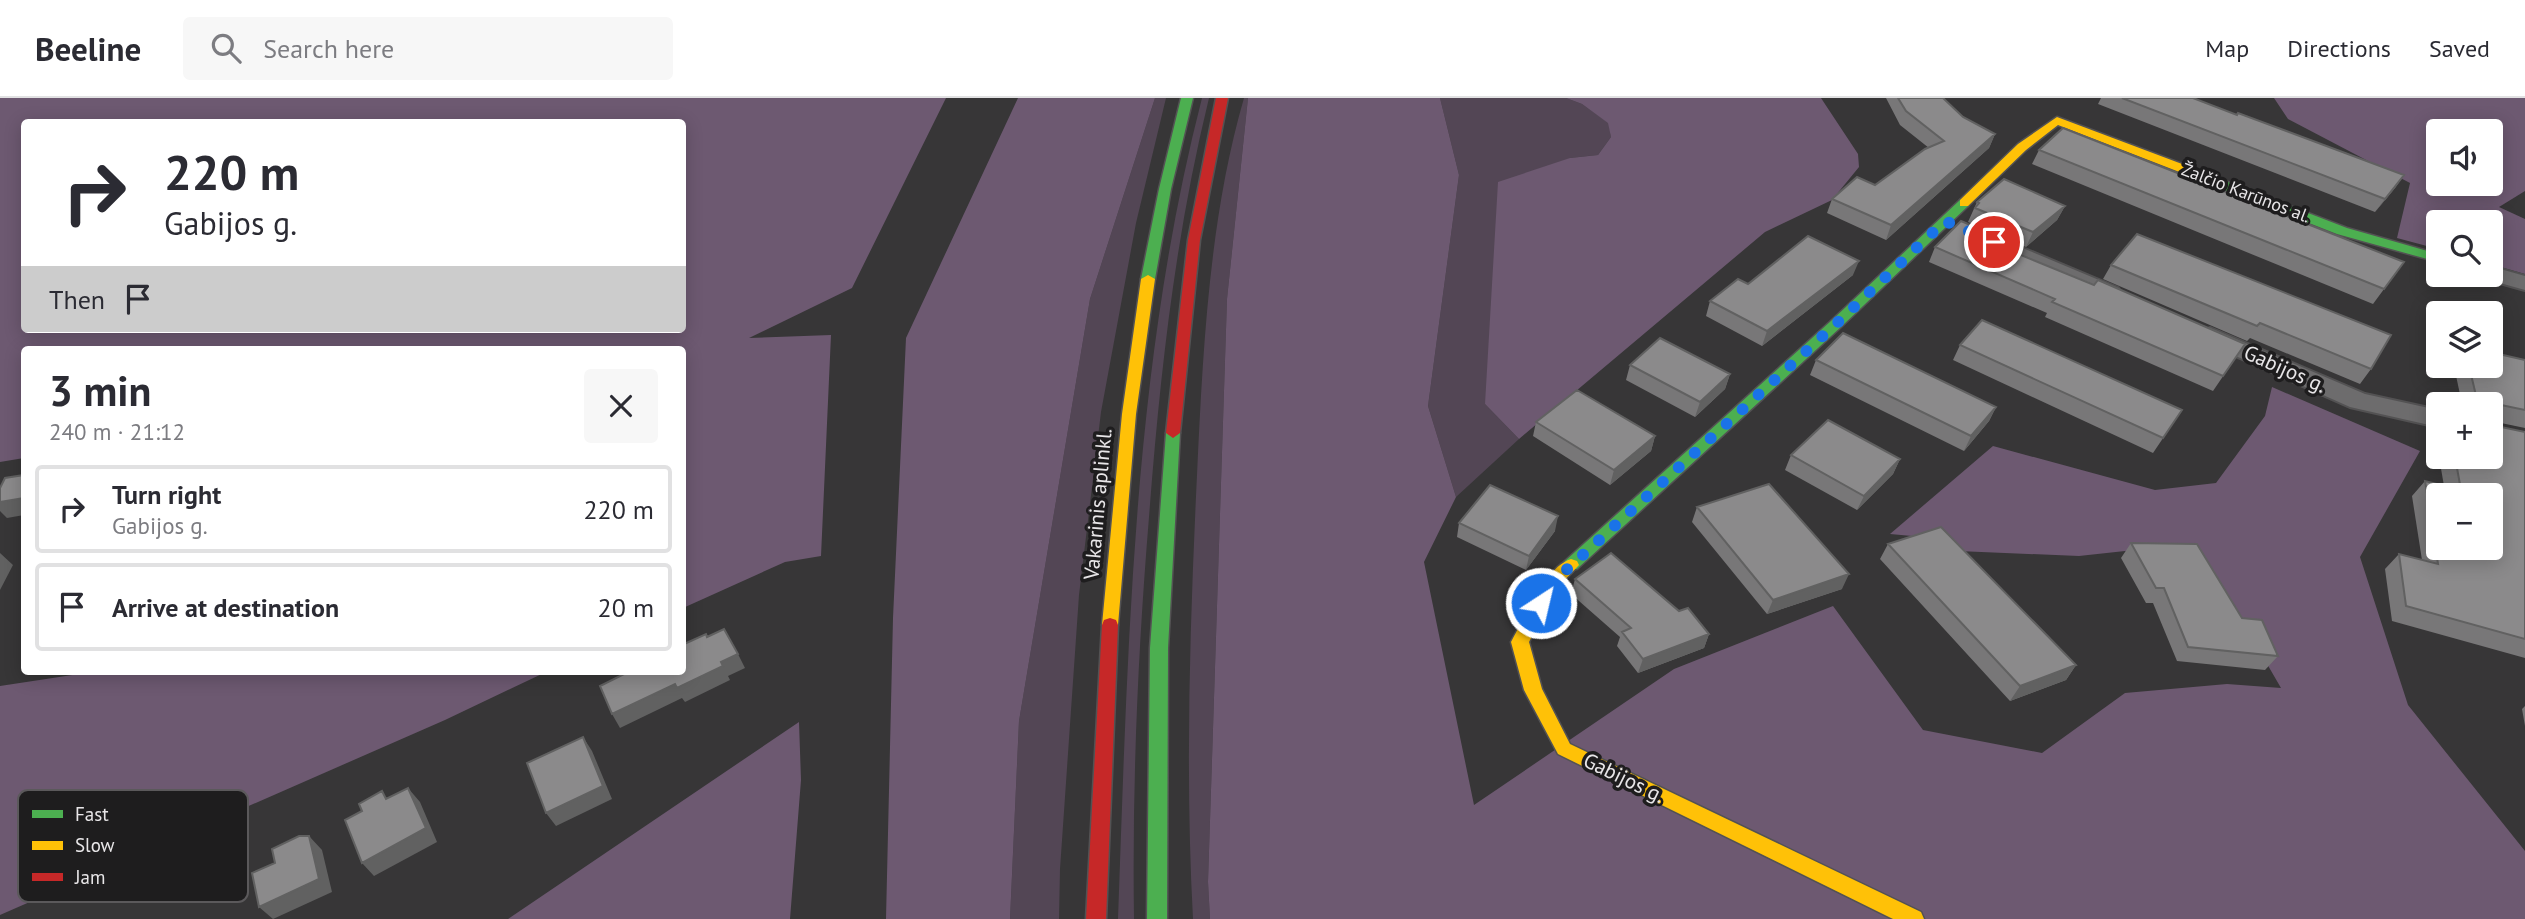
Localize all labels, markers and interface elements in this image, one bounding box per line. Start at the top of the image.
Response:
search box [183,17,673,80]
text: Beeline [35,27,141,70]
icon: search [207,29,245,67]
text: Search here [263,32,394,65]
text: Map [2205,33,2249,64]
text: Directions [2287,33,2391,64]
text: Saved [2429,33,2490,64]
map controls [2426,119,2503,560]
button: sound [2426,119,2503,196]
text: 220 m [164,140,299,204]
icon: right [49,147,140,238]
street label: Žalčio Karūnos al. [2179,157,2314,228]
text: Gabijos g. [164,202,297,244]
button: search [2426,210,2503,287]
pin [1964,212,2024,272]
icon: arrive [1975,223,2013,261]
icon: arrive [119,280,157,318]
text: Then [49,283,105,316]
button: layers [2426,301,2503,378]
street label: Gabijos g. [2240,338,2331,399]
text: 3 min [49,363,151,418]
button: close [584,369,658,443]
button: + [2426,392,2503,469]
text: 240 m · 21:12 [49,417,185,446]
street label: Vakarinis aplinkl. [1077,427,1118,582]
text: Turn right [112,478,221,511]
button: − [2426,483,2503,560]
icon: right [53,490,91,528]
text: 220 m [583,493,654,526]
text: Gabijos g. [112,511,208,540]
position arrow [1504,566,1578,640]
icon: arrive [53,588,91,626]
text: Arrive at destination [112,591,339,624]
text: 20 m [598,591,654,624]
street label: Gabijos g. [1579,746,1669,809]
legend [18,790,248,902]
text: Fast [75,802,109,826]
text: Slow [75,833,115,857]
text: Jam [74,865,105,889]

